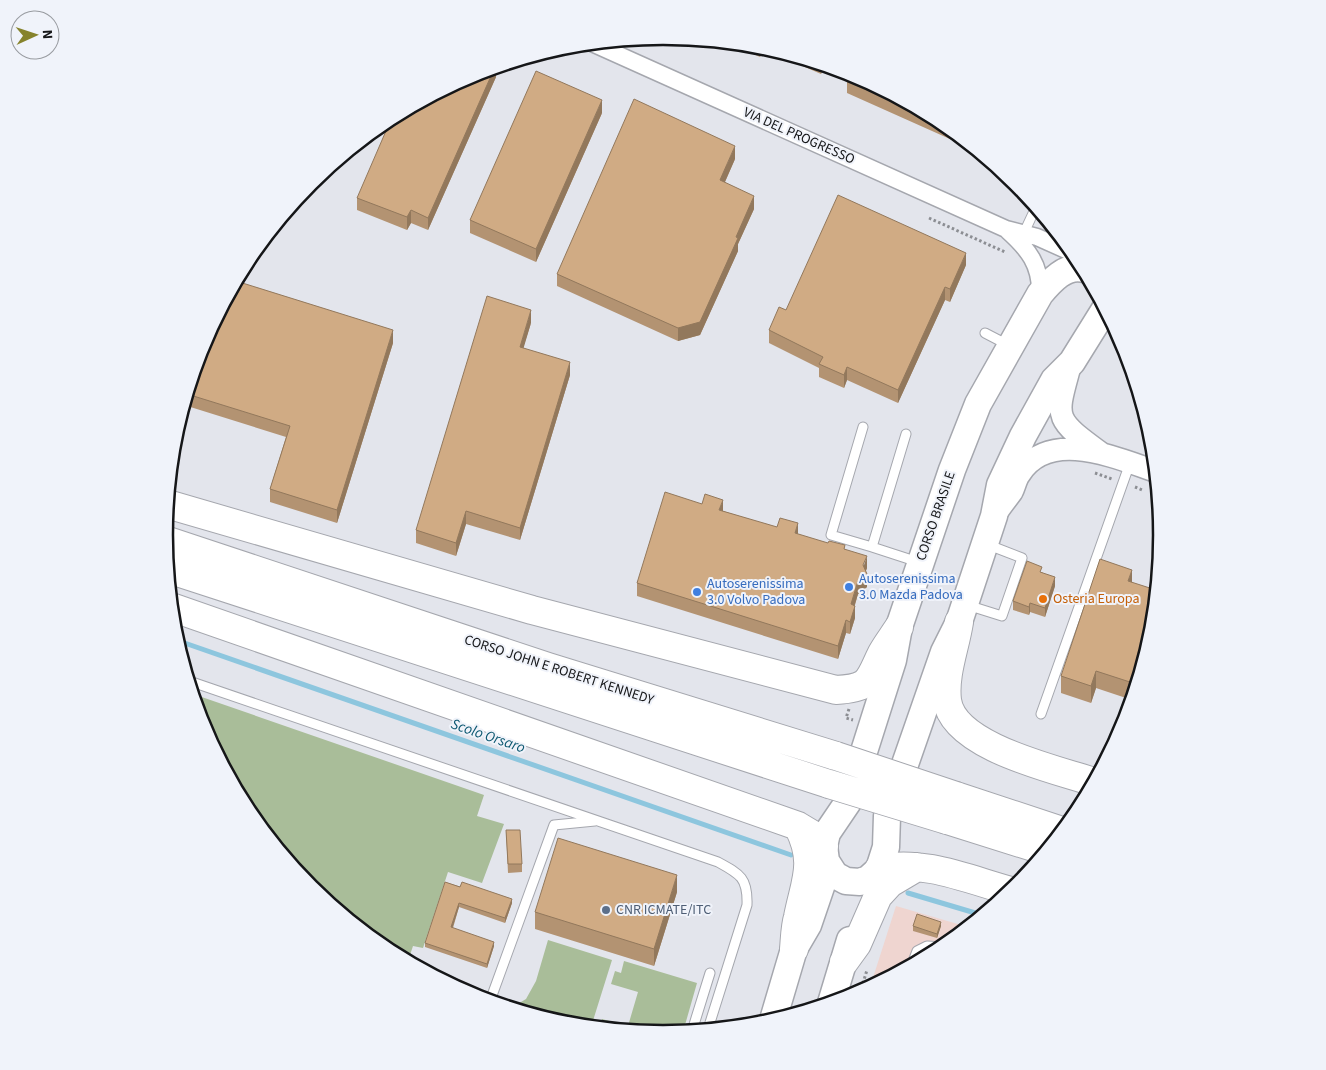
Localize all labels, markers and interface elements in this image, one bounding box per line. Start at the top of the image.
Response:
north arrow [10,10,60,60]
text: N [37,29,57,40]
street label: VIA DEL PROGRESSO [740,102,858,170]
street label: CORSO BRASILE [911,469,961,563]
place label: Autoserenissima 3.0 Mazda Padova [859,569,963,605]
place label: Autoserenissima 3.0 Volvo Padova [707,574,805,610]
marker: Autoserenissima 3.0 Mazda Padova [843,581,855,593]
marker: Autoserenissima 3.0 Volvo Padova [691,586,703,598]
place label: Osteria Europa [1053,589,1139,609]
marker: Osteria Europa [1037,593,1049,605]
street label: CORSO JOHN E ROBERT KENNEDY [462,630,657,710]
water label: Scolo Orsaro [448,713,528,759]
place label: CNR ICMATE/ITC [616,900,711,920]
marker: CNR ICMATE/ITC [600,904,612,916]

